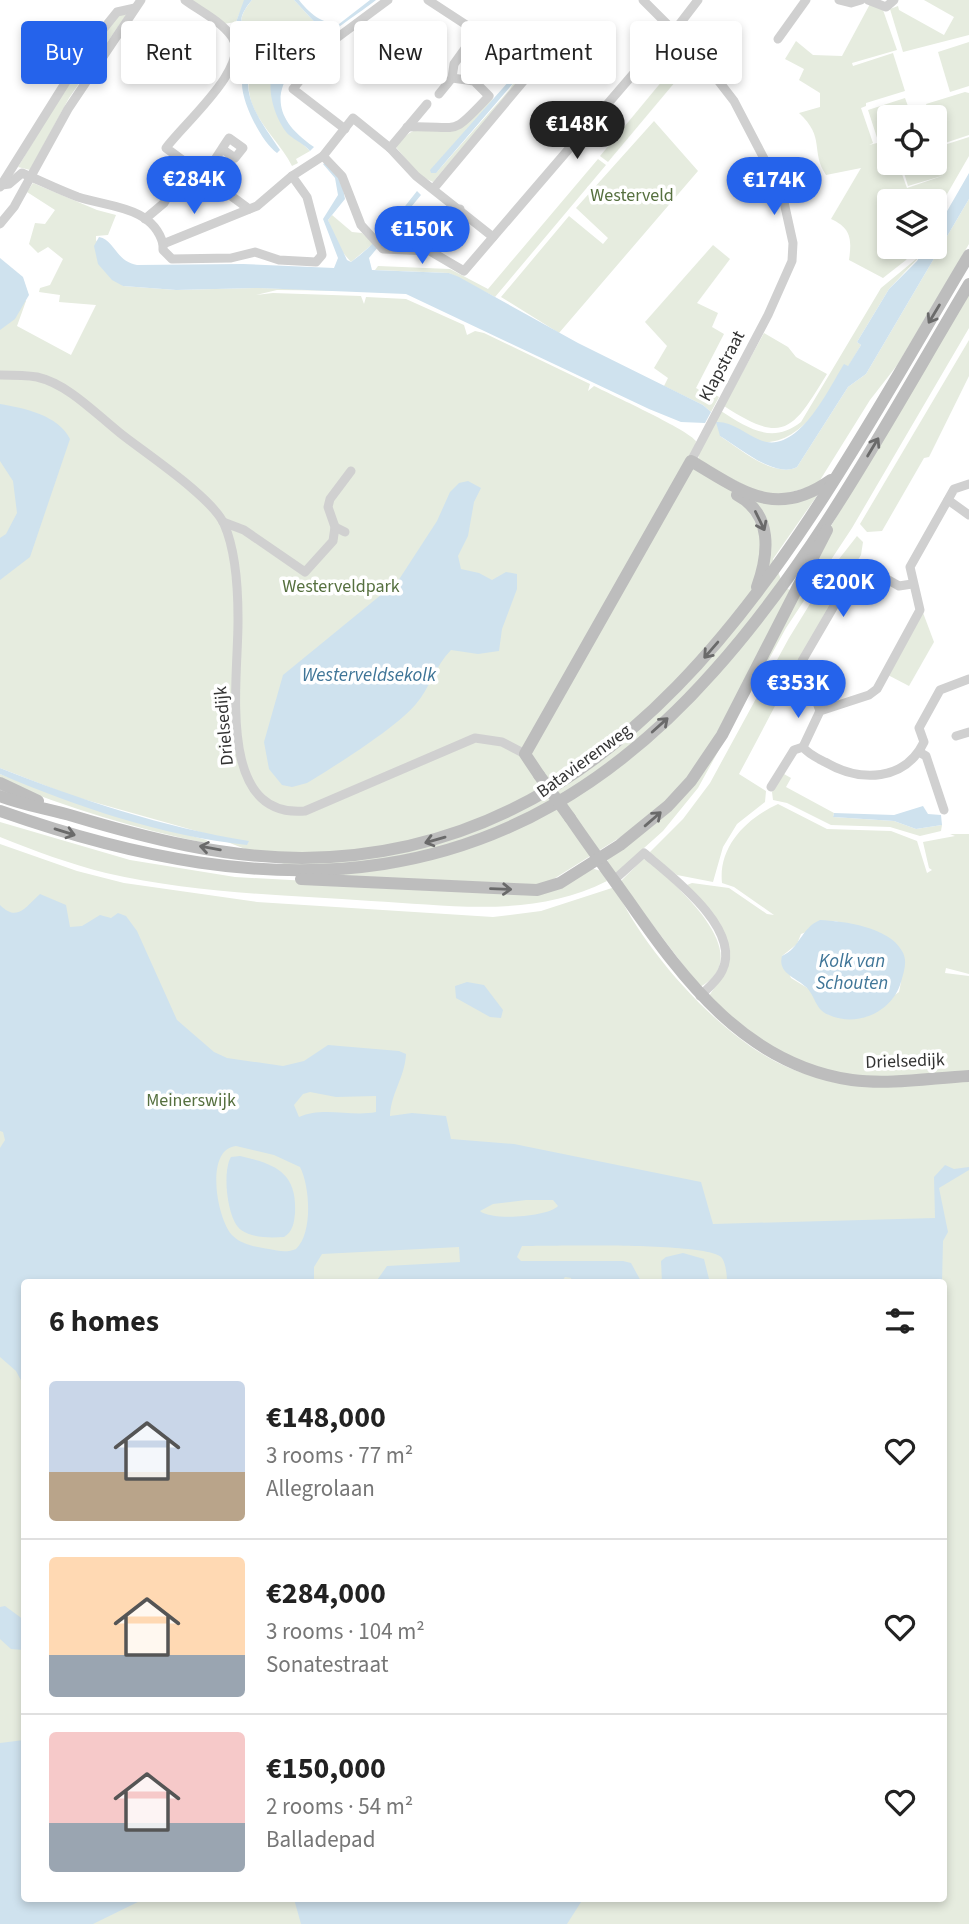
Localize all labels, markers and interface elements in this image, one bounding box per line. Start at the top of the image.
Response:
chip: Buy [21,21,107,84]
chip: Rent [121,21,216,84]
chip: Filters [230,21,340,84]
chip: New [354,21,447,84]
chip: Apartment [461,21,616,84]
chip: House [630,21,742,84]
pin: €148K [528,102,626,161]
map controls [877,105,947,259]
button: locate [877,105,947,175]
text: €148K [546,107,608,140]
pin: €284K [145,156,243,216]
pin: €174K [725,158,823,217]
text: €284K [163,162,225,195]
text: €174K [743,163,805,196]
park label: Westerveld [590,183,674,208]
button: layers [877,189,947,259]
pin: €150K [373,206,471,266]
text: €150K [391,212,453,245]
one-way arrow [927,303,941,323]
street label: Klapstraat [693,326,751,406]
one-way arrow [866,438,880,458]
one-way arrow [753,510,767,531]
pin: €200K [794,560,892,619]
text: €200K [812,565,874,598]
park label: Westerveldpark [282,574,400,599]
one-way arrow [703,641,719,659]
pin: €353K [749,660,847,720]
water label: Westerveldsekolk [302,662,437,689]
text: €353K [767,666,829,699]
street label: Drielsedijk [208,685,240,767]
one-way arrow [651,717,669,733]
street label: Batavierenweg [532,718,636,804]
one-way arrow [644,811,662,827]
one-way arrow [54,827,76,840]
one-way arrow [424,834,446,847]
one-way arrow [199,841,222,854]
one-way arrow [490,882,513,896]
water label: Kolk van Schouten [816,948,888,997]
street label: Drielsedijk [865,1047,945,1075]
park label: Meinerswijk [146,1088,236,1113]
text: 6 homes [49,1300,159,1343]
icon: filters [881,1302,919,1340]
text: €148,000 [266,1396,386,1439]
icon: home [105,1409,189,1493]
icon: heart [881,1432,919,1470]
text: 3 rooms · 77 m² [266,1439,413,1472]
text: Allegrolaan [266,1472,375,1505]
text: €284,000 [266,1572,386,1615]
icon: home [105,1585,189,1669]
icon: heart [881,1608,919,1646]
text: 3 rooms · 104 m² [266,1615,425,1648]
text: Sonatestraat [266,1648,389,1681]
text: €150,000 [266,1747,386,1790]
icon: home [105,1760,189,1844]
icon: heart [881,1783,919,1821]
text: 2 rooms · 54 m² [266,1790,413,1823]
text: Balladepad [266,1823,375,1856]

